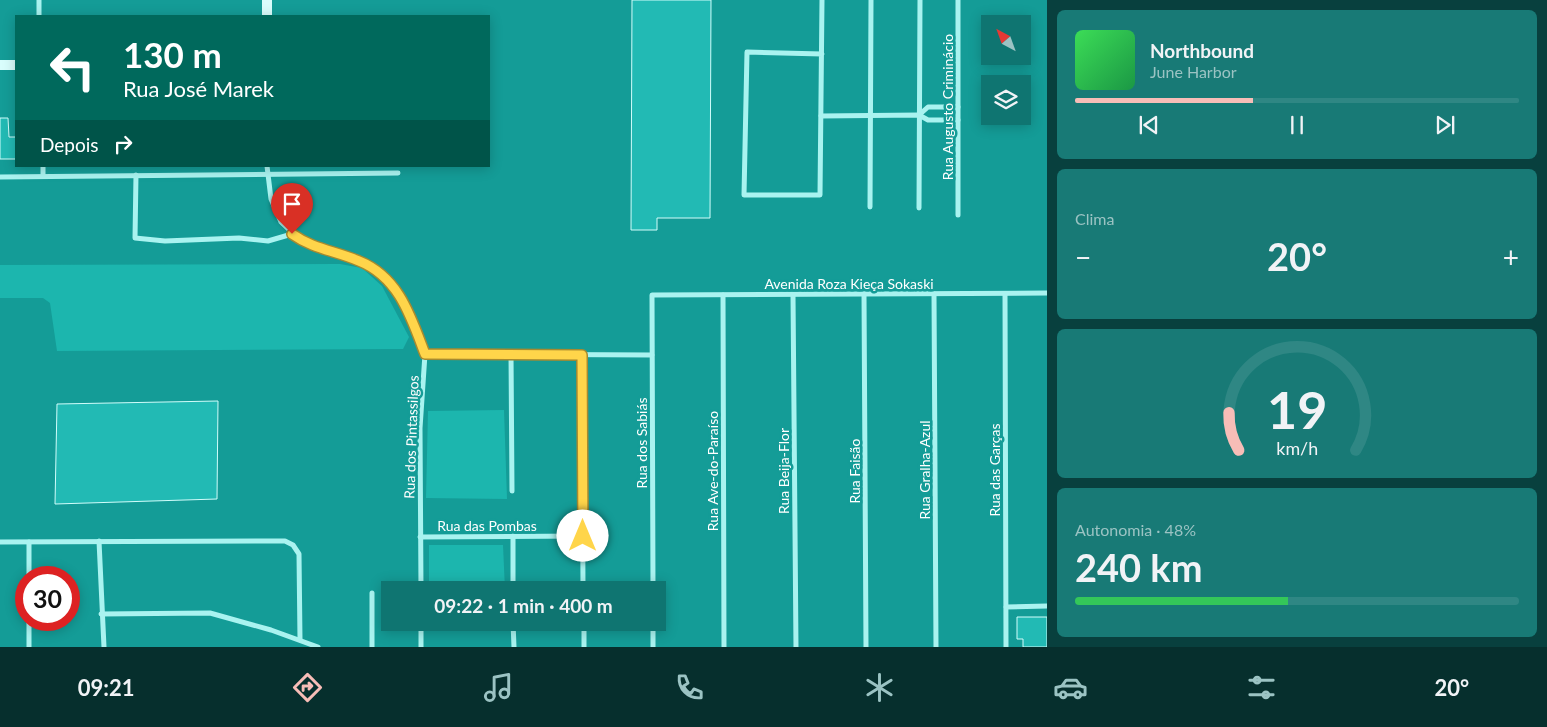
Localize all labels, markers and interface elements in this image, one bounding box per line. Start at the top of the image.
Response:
north arrow [981,15,1031,65]
map controls [981,15,1031,125]
text: 130 m [123,33,222,75]
street label: Rua Augusto Criminácio [939,34,956,180]
icon: left [40,35,105,100]
text: Northbound [1150,39,1254,62]
text: June Harbor [1150,62,1237,81]
text: Rua José Marek [123,75,274,102]
button: layers [981,75,1031,125]
icon: previous [1135,111,1163,139]
icon: pause [1283,111,1311,139]
icon: next [1431,111,1459,139]
icon: right [109,130,137,158]
text: Depois [40,133,99,156]
pin [271,183,313,234]
icon: arrive [278,190,306,218]
text: Clima [1075,209,1114,228]
text: 20° [1267,233,1327,279]
text: − [1075,240,1091,274]
text: + [1503,240,1519,274]
street label: Avenida Roza Kieça Sokaski [764,275,934,292]
street label: Rua dos Pintassilgos [400,375,422,499]
text: 19 [1267,378,1327,440]
street label: Rua dos Sabiás [633,398,650,488]
street label: Rua Ave-do-Paraíso [704,411,721,531]
street label: Rua Gralha-Azul [916,420,933,520]
street label: Rua das Garças [986,424,1003,516]
street label: Rua Beija-Flor [775,428,792,514]
text: km/h [1276,437,1318,459]
street label: Rua Faisão [846,438,863,504]
position arrow [556,509,608,561]
street label: Rua das Pombas [437,517,537,534]
text: Autonomia · 48% [1075,520,1196,539]
text: 240 km [1075,544,1203,590]
speed limit sign: 30 [15,566,80,631]
text: 09:22 · 1 min · 400 m [434,594,613,617]
icon: directions [290,670,325,705]
icon: music [481,670,516,705]
icon: phone [672,670,707,705]
icon: climate [862,670,897,705]
icon: car [1053,670,1088,705]
icon: filters [1244,670,1279,705]
text: 09:21 [78,674,135,701]
text: 20° [1434,674,1469,701]

